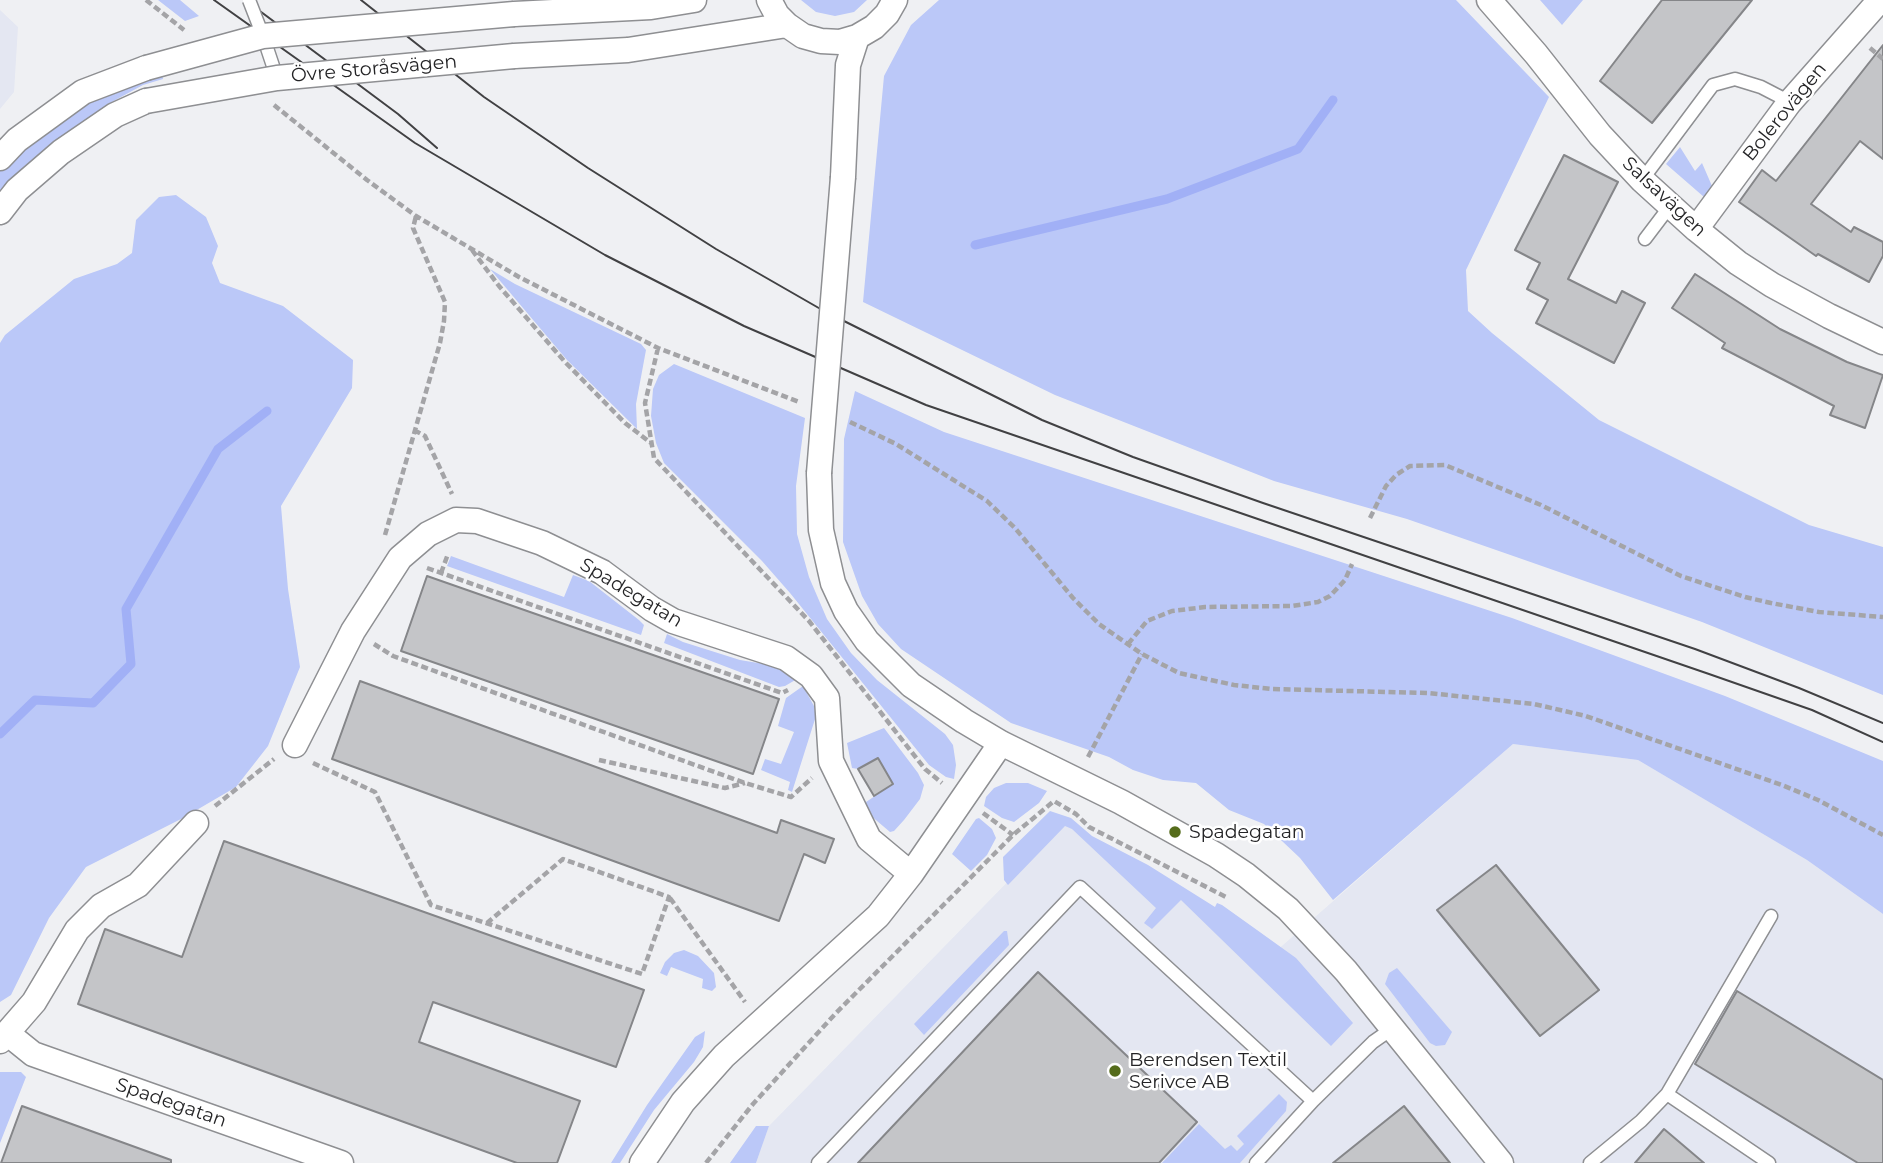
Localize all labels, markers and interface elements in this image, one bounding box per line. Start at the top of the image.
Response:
street label: Övre Storåsvägen [290,50,458,88]
street label: Bolerovägen [1738,58,1832,166]
street label: Salsavägen [1617,152,1711,242]
street label: Spadegatan [576,553,686,633]
place label: Spadegatan [1189,821,1305,843]
marker: Spadegatan [1167,824,1183,840]
place label: Berendsen Textil Serivce AB [1129,1049,1287,1093]
marker: Berendsen Textil Serivce AB [1107,1063,1123,1079]
street label: Spadegatan [113,1073,229,1133]

